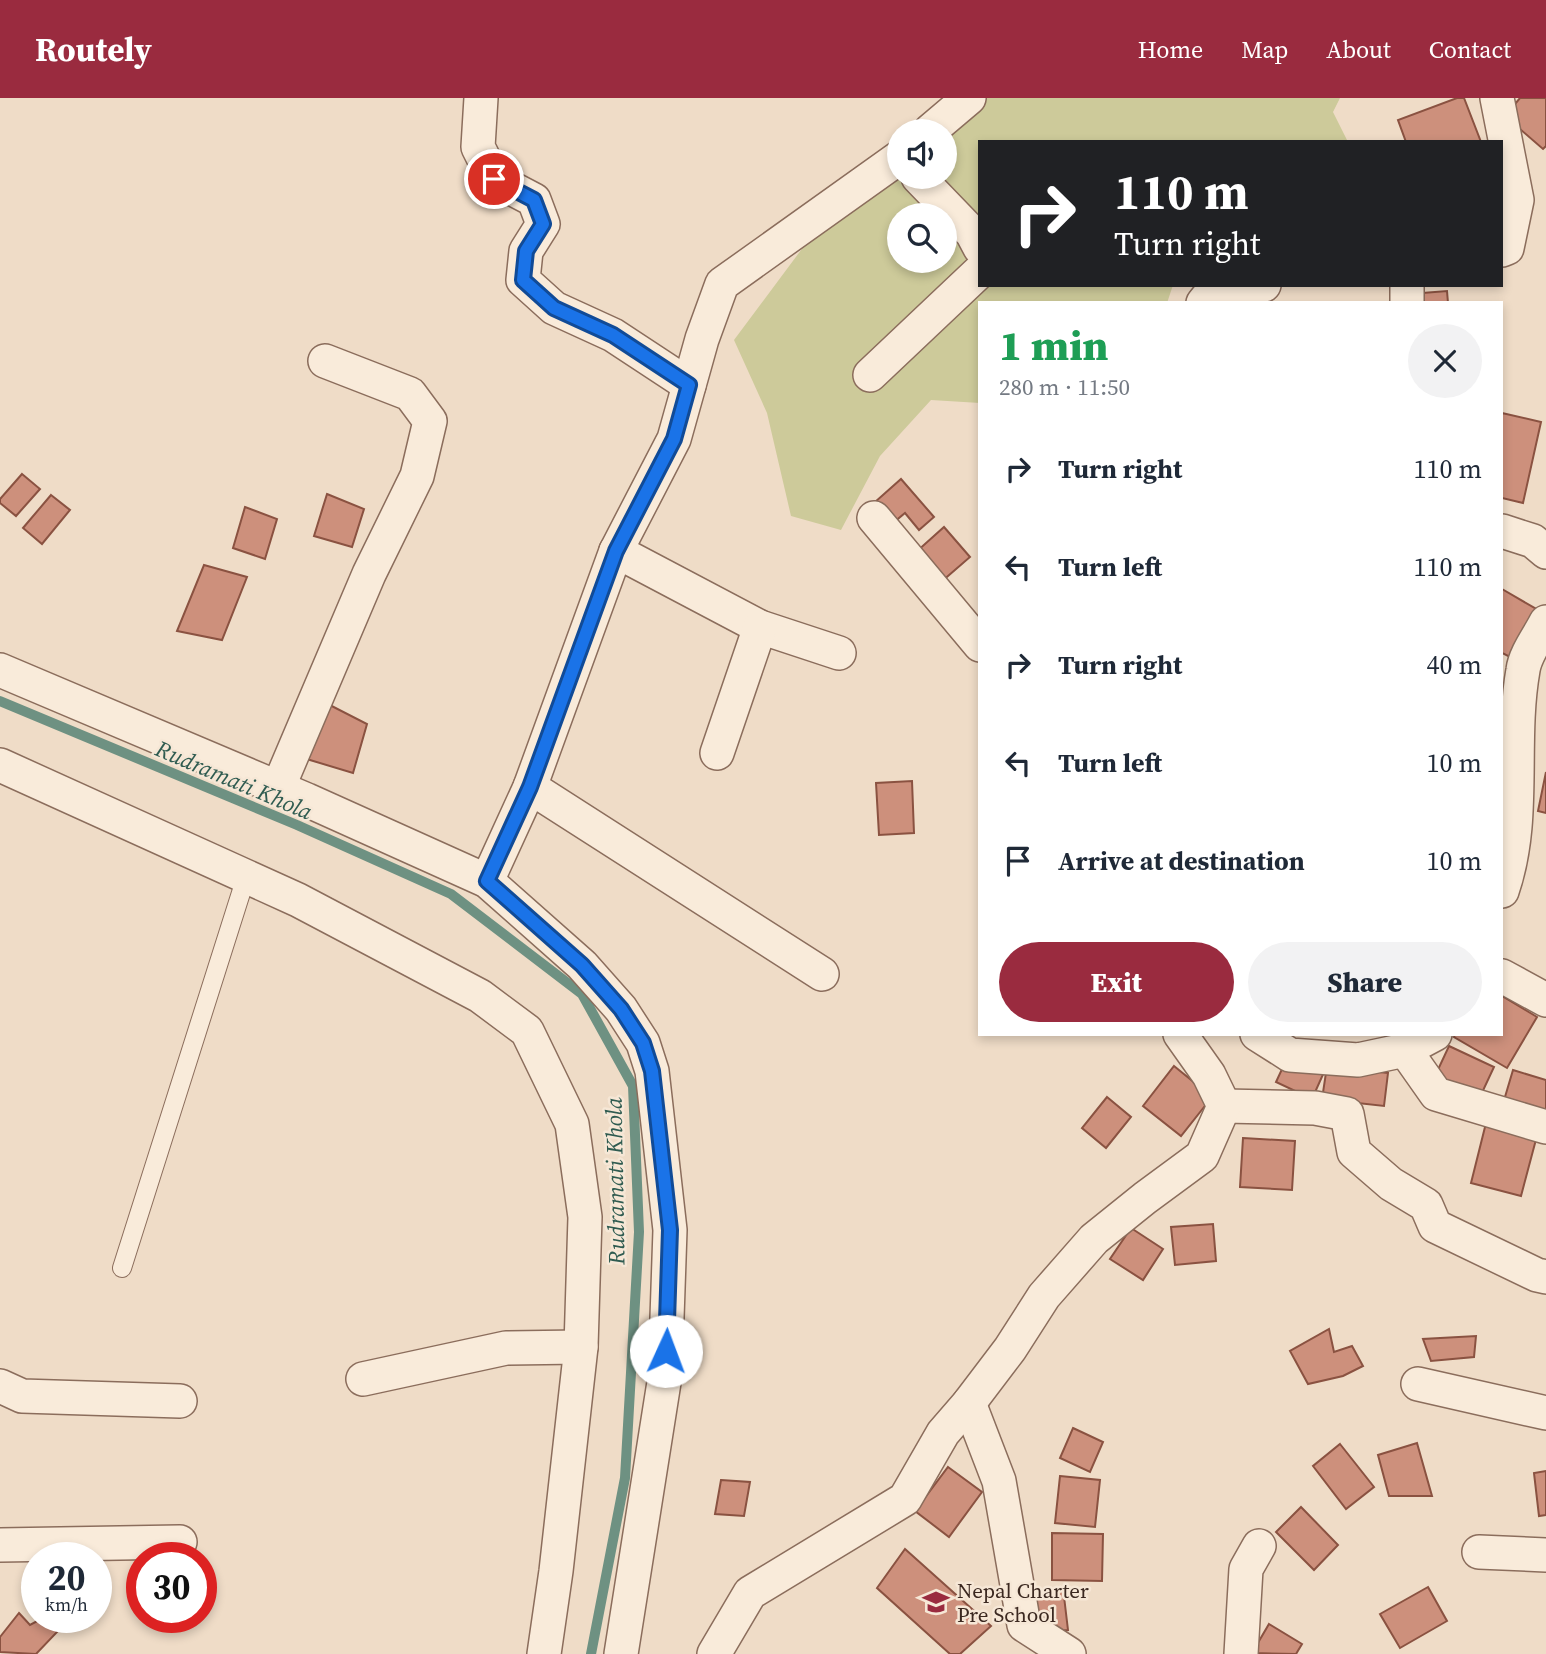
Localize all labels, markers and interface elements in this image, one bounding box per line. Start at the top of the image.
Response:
text: Routely [35,27,152,72]
text: Home [1138,33,1203,66]
text: Map [1241,33,1288,66]
text: About [1326,33,1391,66]
text: Contact [1429,33,1511,66]
map controls [887,119,957,273]
button: sound [887,119,957,189]
pin [464,149,524,209]
text: 110 m [1114,158,1249,225]
icon: arrive [475,160,513,198]
icon: right [999,168,1090,259]
button: search [887,203,957,273]
text: Turn right [1114,222,1260,266]
text: 1 min [999,316,1109,374]
button: close [1408,324,1482,398]
text: 280 m · 11:50 [999,371,1130,403]
icon: right [999,450,1037,488]
text: Turn right [1058,451,1182,487]
text: 110 m [1414,451,1482,487]
icon: left [999,548,1037,586]
text: Turn left [1058,549,1162,585]
text: 110 m [1414,549,1482,585]
icon: right [999,646,1037,684]
text: Turn right [1058,647,1182,683]
text: 40 m [1427,647,1482,683]
water label: Rudramati Khola [150,732,317,827]
icon: left [999,744,1037,782]
text: Turn left [1058,745,1162,781]
text: 10 m [1427,745,1482,781]
icon: arrive [999,842,1037,880]
text: Arrive at destination [1058,843,1305,879]
text: 10 m [1427,843,1482,879]
button: Exit [999,942,1234,1022]
button: Share [1248,942,1482,1022]
water label: Rudramati Khola [598,1097,632,1266]
position arrow [629,1314,703,1388]
speed limit sign: 30 [126,1542,217,1633]
text: 20 [48,1554,85,1602]
place label: Nepal Charter Pre School [957,1576,1089,1629]
school or university icon: Nepal Charter Pre School [921,1587,951,1617]
text: km/h [45,1592,88,1617]

